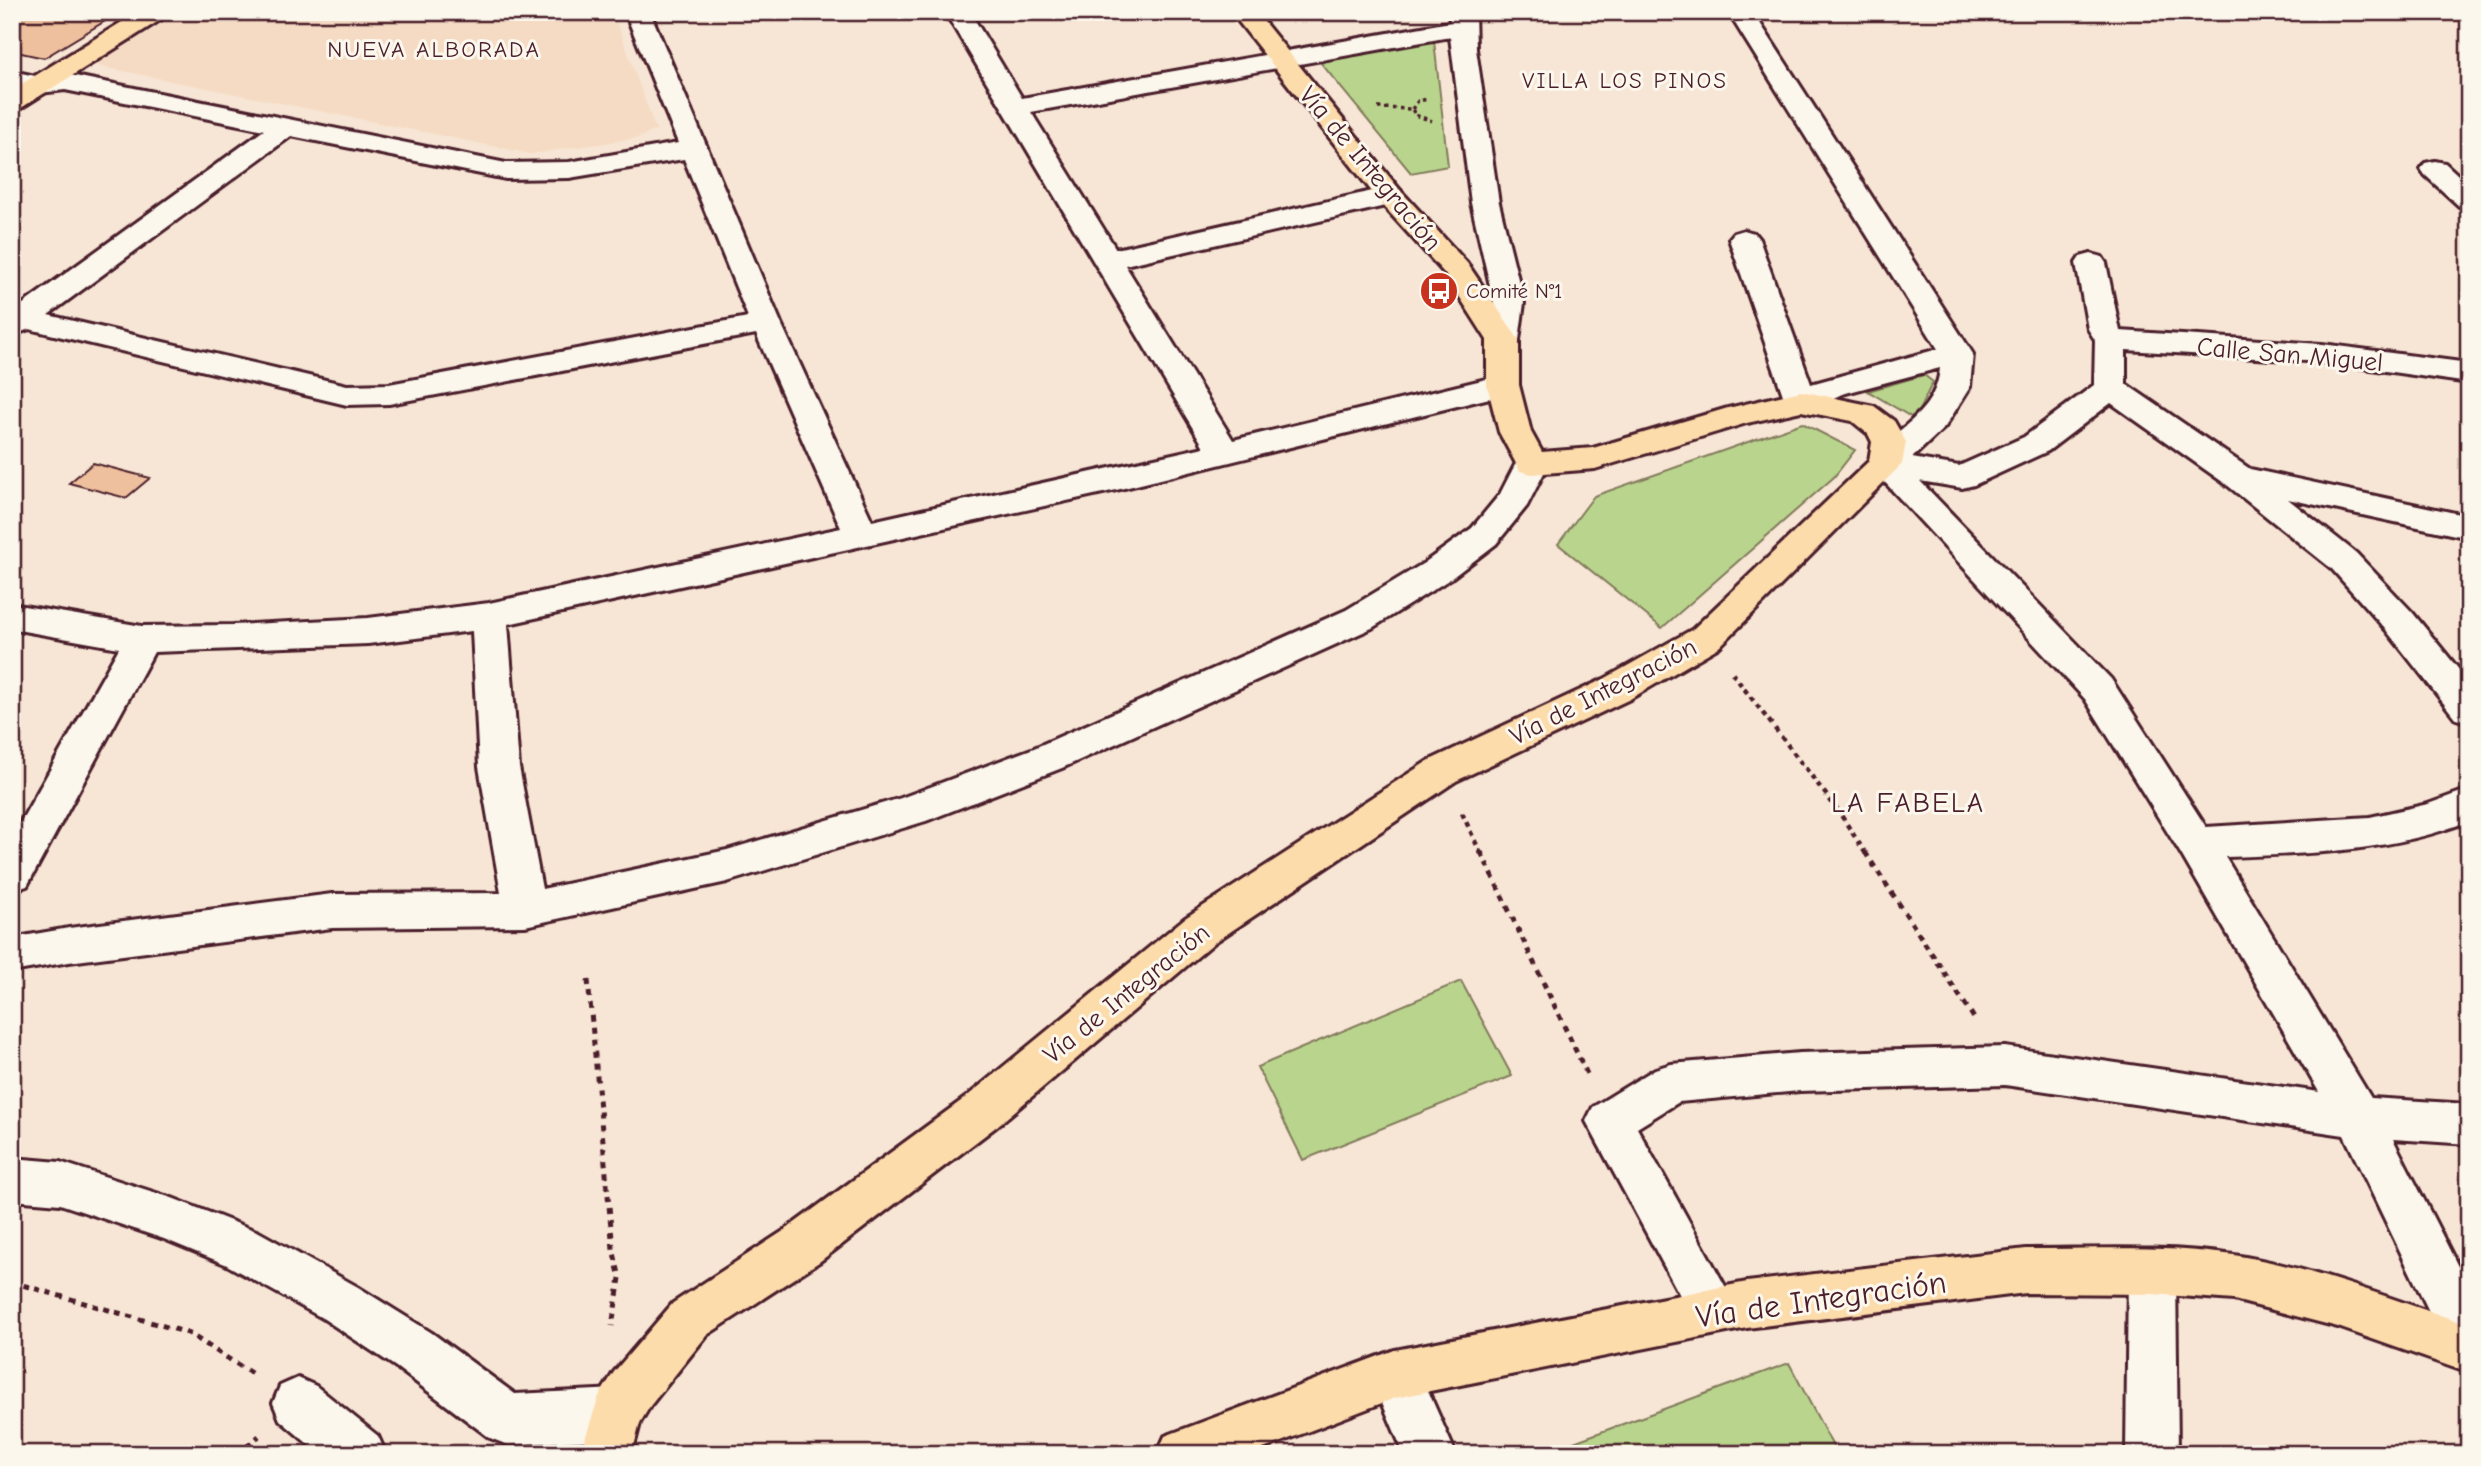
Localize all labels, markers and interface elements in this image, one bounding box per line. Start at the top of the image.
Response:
district label: NUEVA ALBORADA [327,36,541,63]
district label: VILLA LOS PINOS [1522,67,1728,94]
street label: Vía de Integración [1293,80,1448,257]
bus stop icon: Comité N°1 [1418,270,1460,312]
place label: Comité N°1 [1466,279,1562,303]
street label: Calle San Miguel [2196,332,2384,378]
street label: Vía de Integración [1505,632,1702,752]
district label: LA FABELA [1831,787,1985,819]
street label: Vía de Integración [1037,918,1216,1070]
street label: Vía de Integración [1693,1264,1949,1335]

